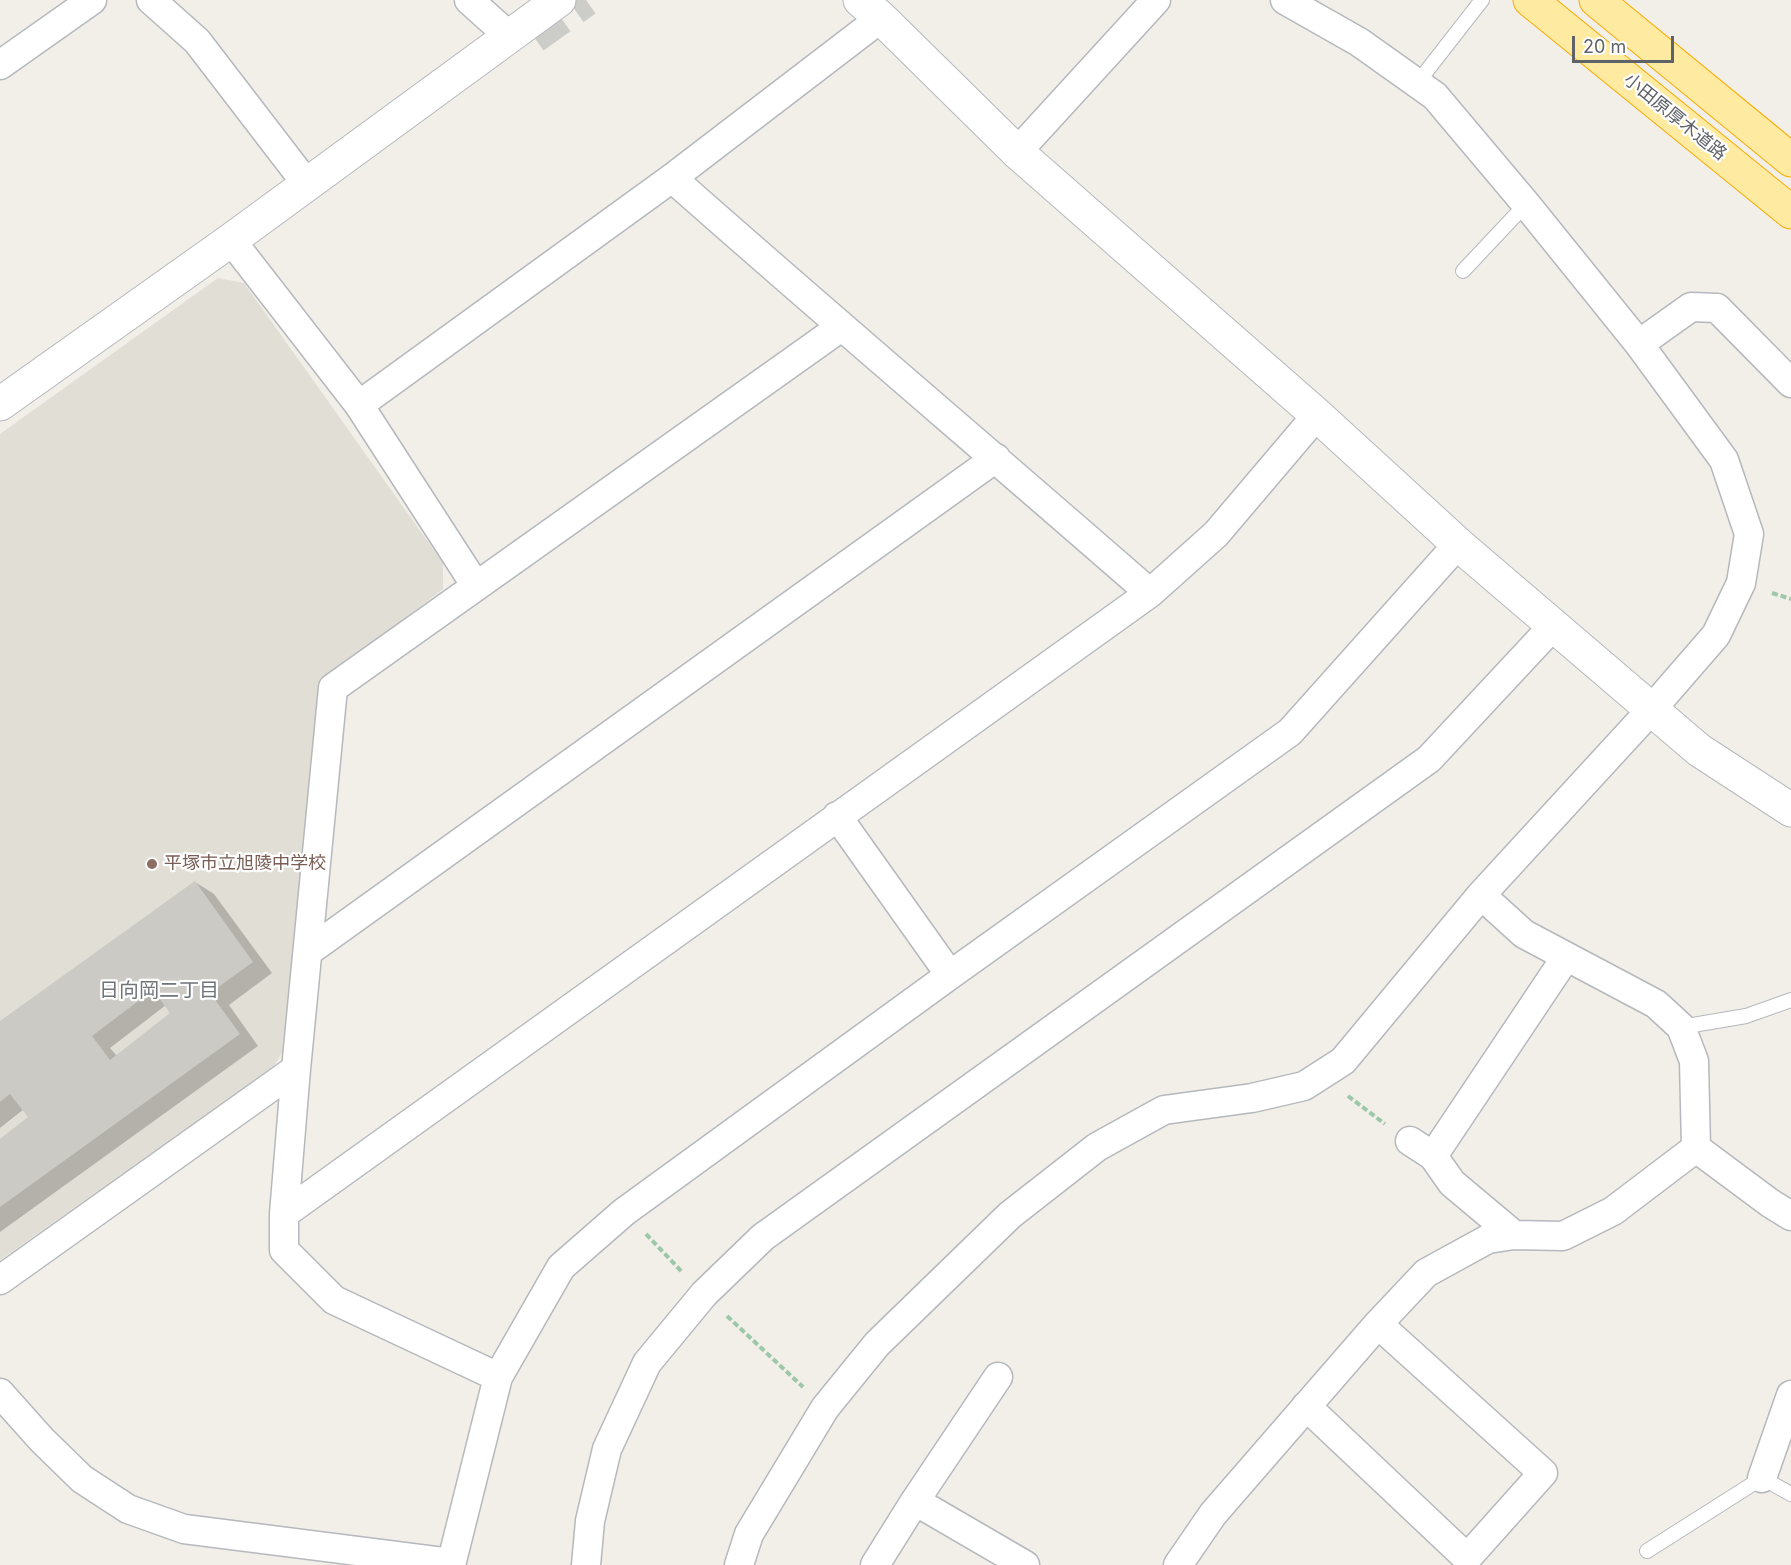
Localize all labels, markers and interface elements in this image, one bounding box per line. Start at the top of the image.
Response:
scale bar [1575,24,1677,62]
text: 20 m [1583,36,1626,57]
street label: 小田原厚木道路 [1619,69,1731,165]
place label: 平塚市立旭陵中学校 [164,853,326,875]
marker: 平塚市立旭陵中学校 [145,857,159,871]
district label: 日向岡二丁目 [99,979,219,1003]

